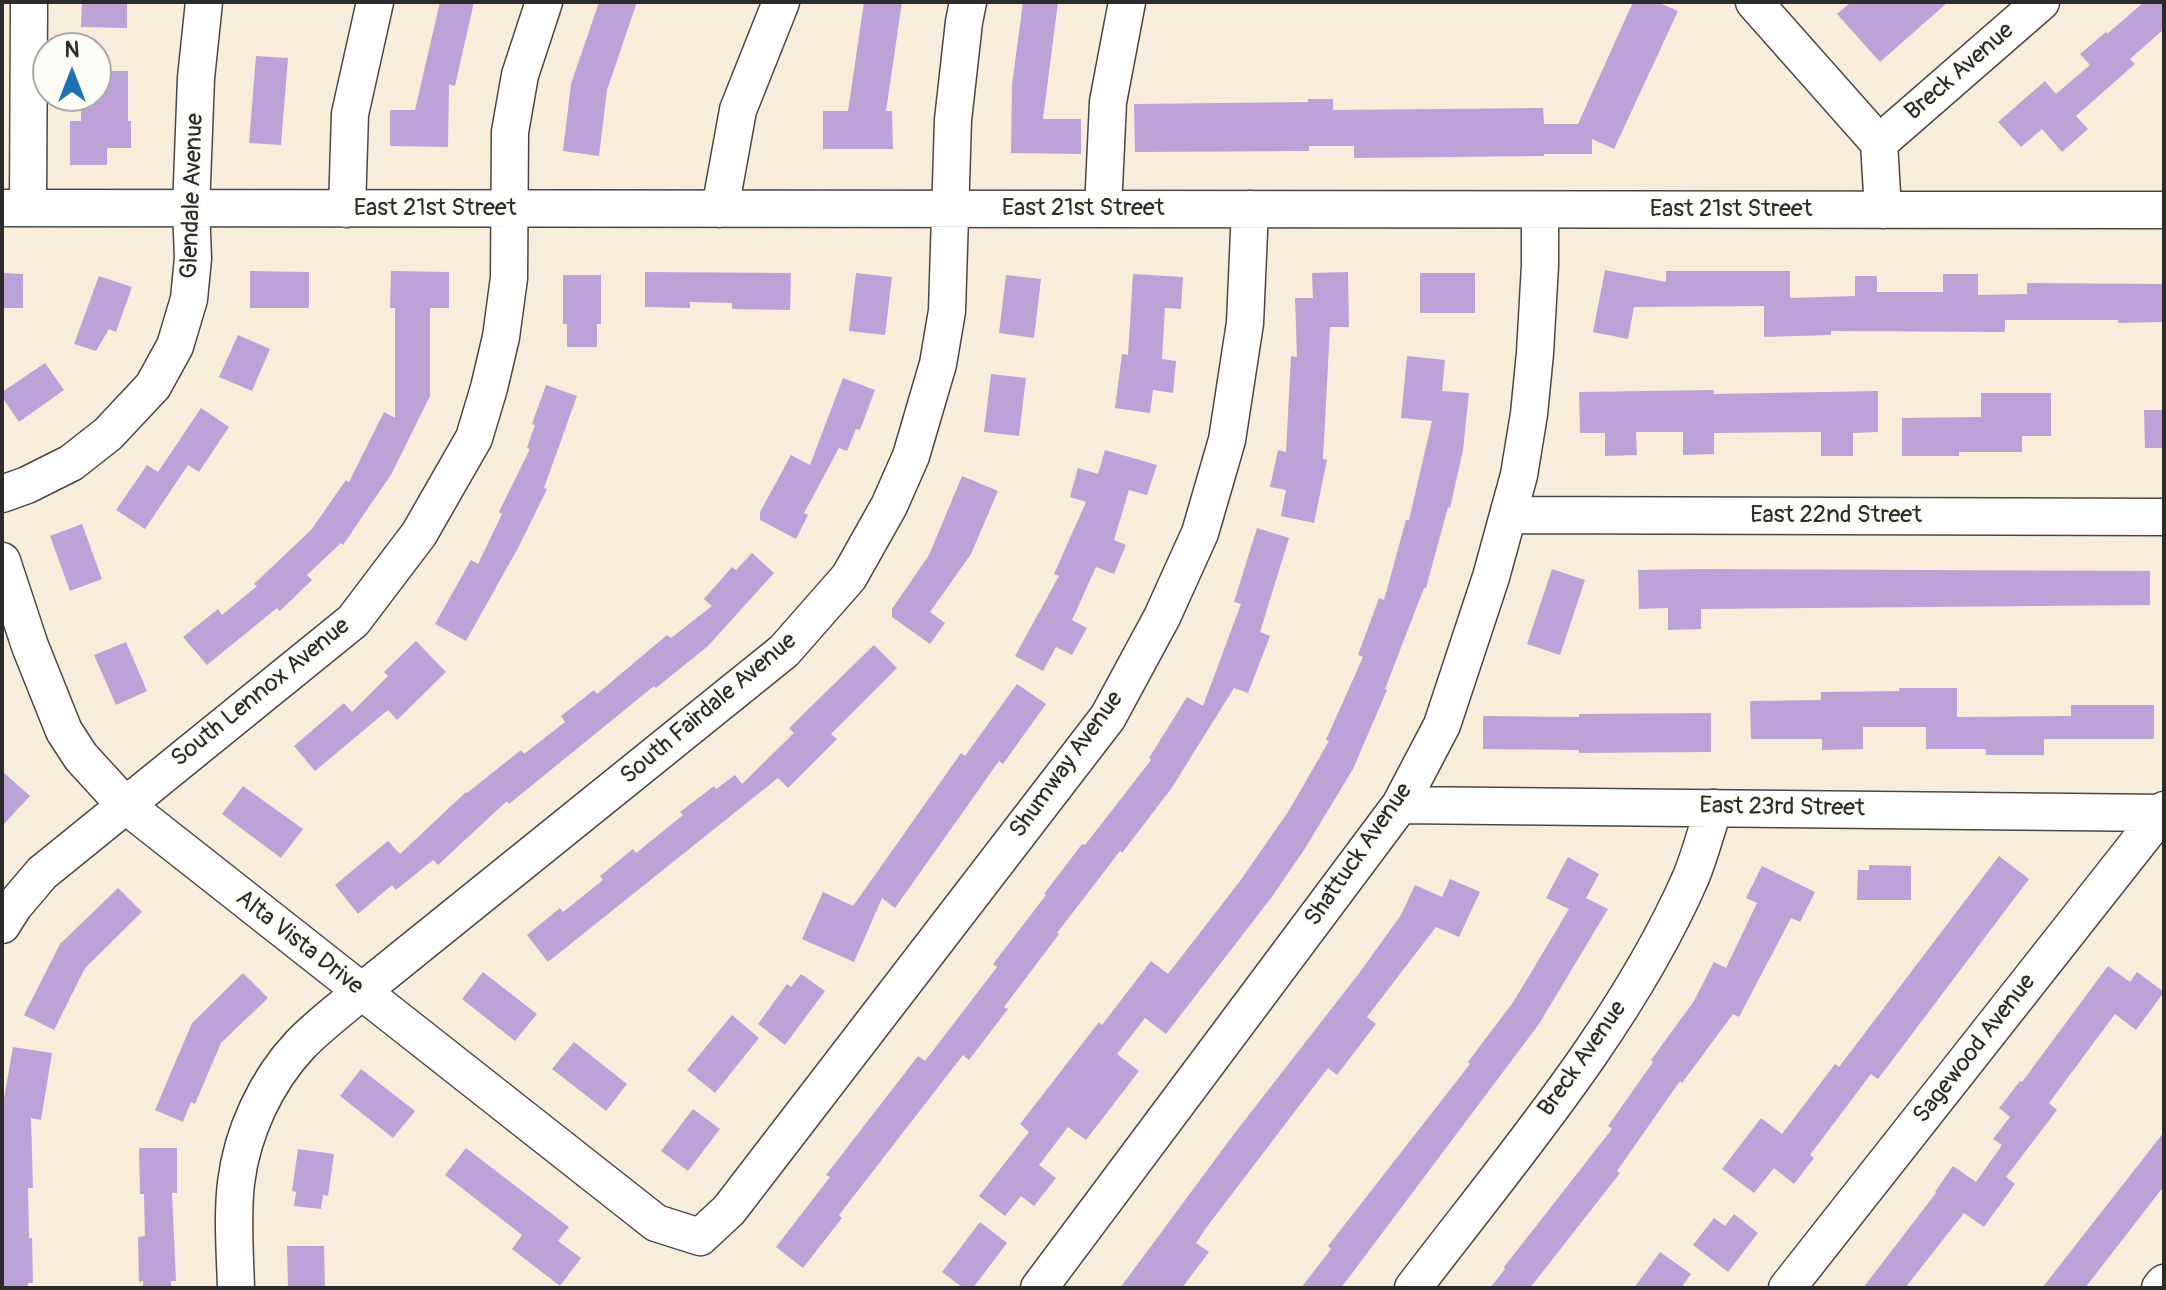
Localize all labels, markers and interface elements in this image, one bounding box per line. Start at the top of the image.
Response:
street label: Breck Avenue [1900,17,2020,127]
north arrow [32,32,112,112]
text: N [65,36,79,64]
street label: Glendale Avenue [176,113,210,279]
street label: East 21st Street [354,195,516,223]
street label: East 21st Street [1002,195,1164,223]
street label: East 21st Street [1650,196,1812,224]
street label: East 22nd Street [1750,502,1922,530]
street label: South Lennox Avenue [166,612,356,774]
street label: South Fairdale Avenue [615,627,803,791]
street label: Shumway Avenue [1004,686,1130,844]
street label: Shattuck Avenue [1299,778,1419,932]
street label: East 23rd Street [1699,792,1865,824]
street label: Alta Vista Drive [229,884,369,1002]
street label: Sagewood Avenue [1908,969,2042,1129]
street label: Breck Avenue [1533,996,1633,1122]

